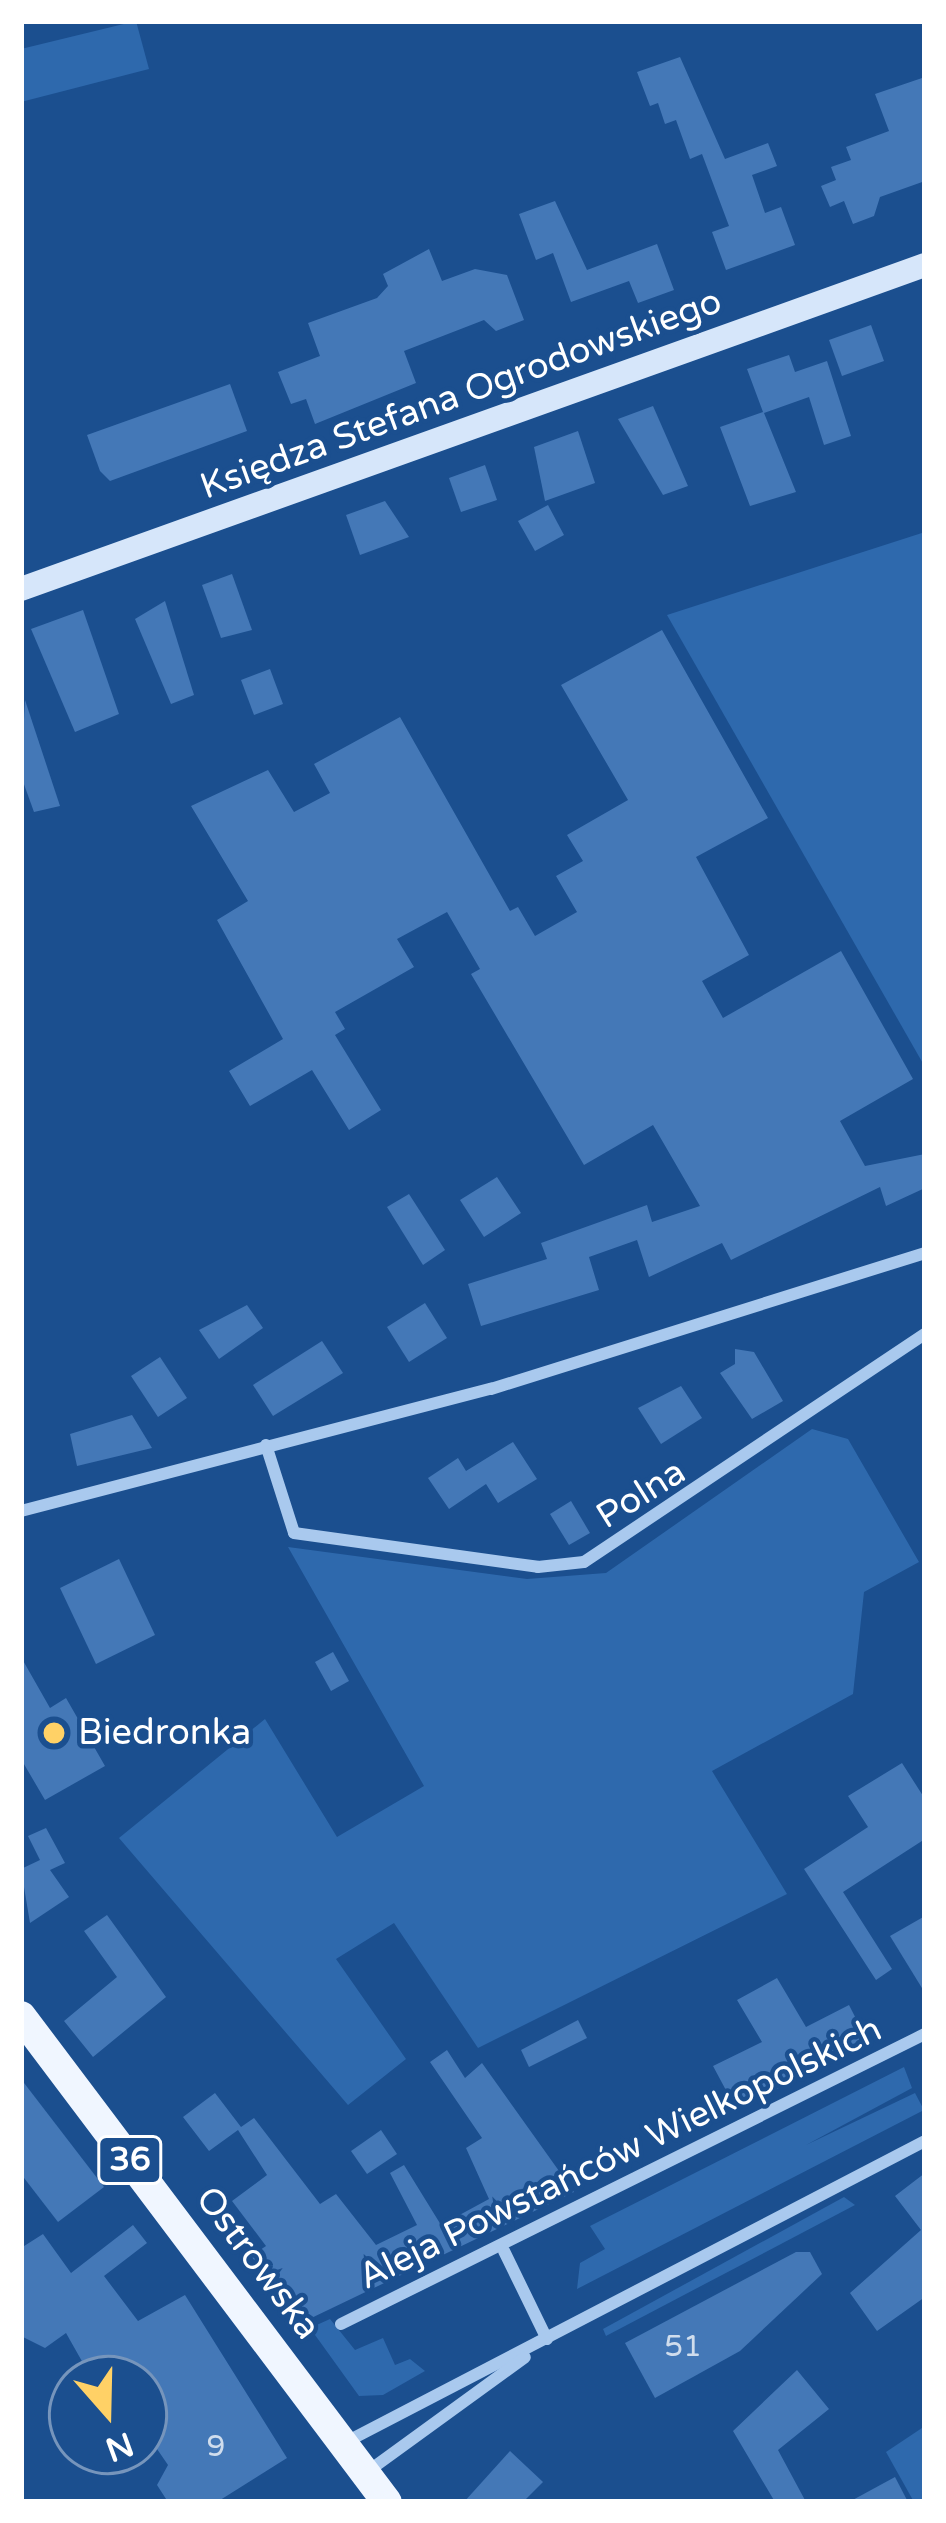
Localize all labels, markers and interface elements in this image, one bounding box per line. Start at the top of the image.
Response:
street label: Księdza Stefana Ogrodowskiego [195,279,727,509]
street label: Polna [589,1450,693,1538]
place label: Biedronka [78,1711,251,1755]
marker: Biedronka [41,1720,67,1746]
street label: Aleja Powstańców Wielkopolskich [352,2007,888,2299]
road number: 36 [97,2133,163,2187]
street label: Ostrowska [187,2178,329,2348]
house number: 51 [664,2329,702,2365]
north arrow [48,2355,168,2475]
text: N [100,2424,139,2469]
house number: 9 [207,2429,225,2465]

